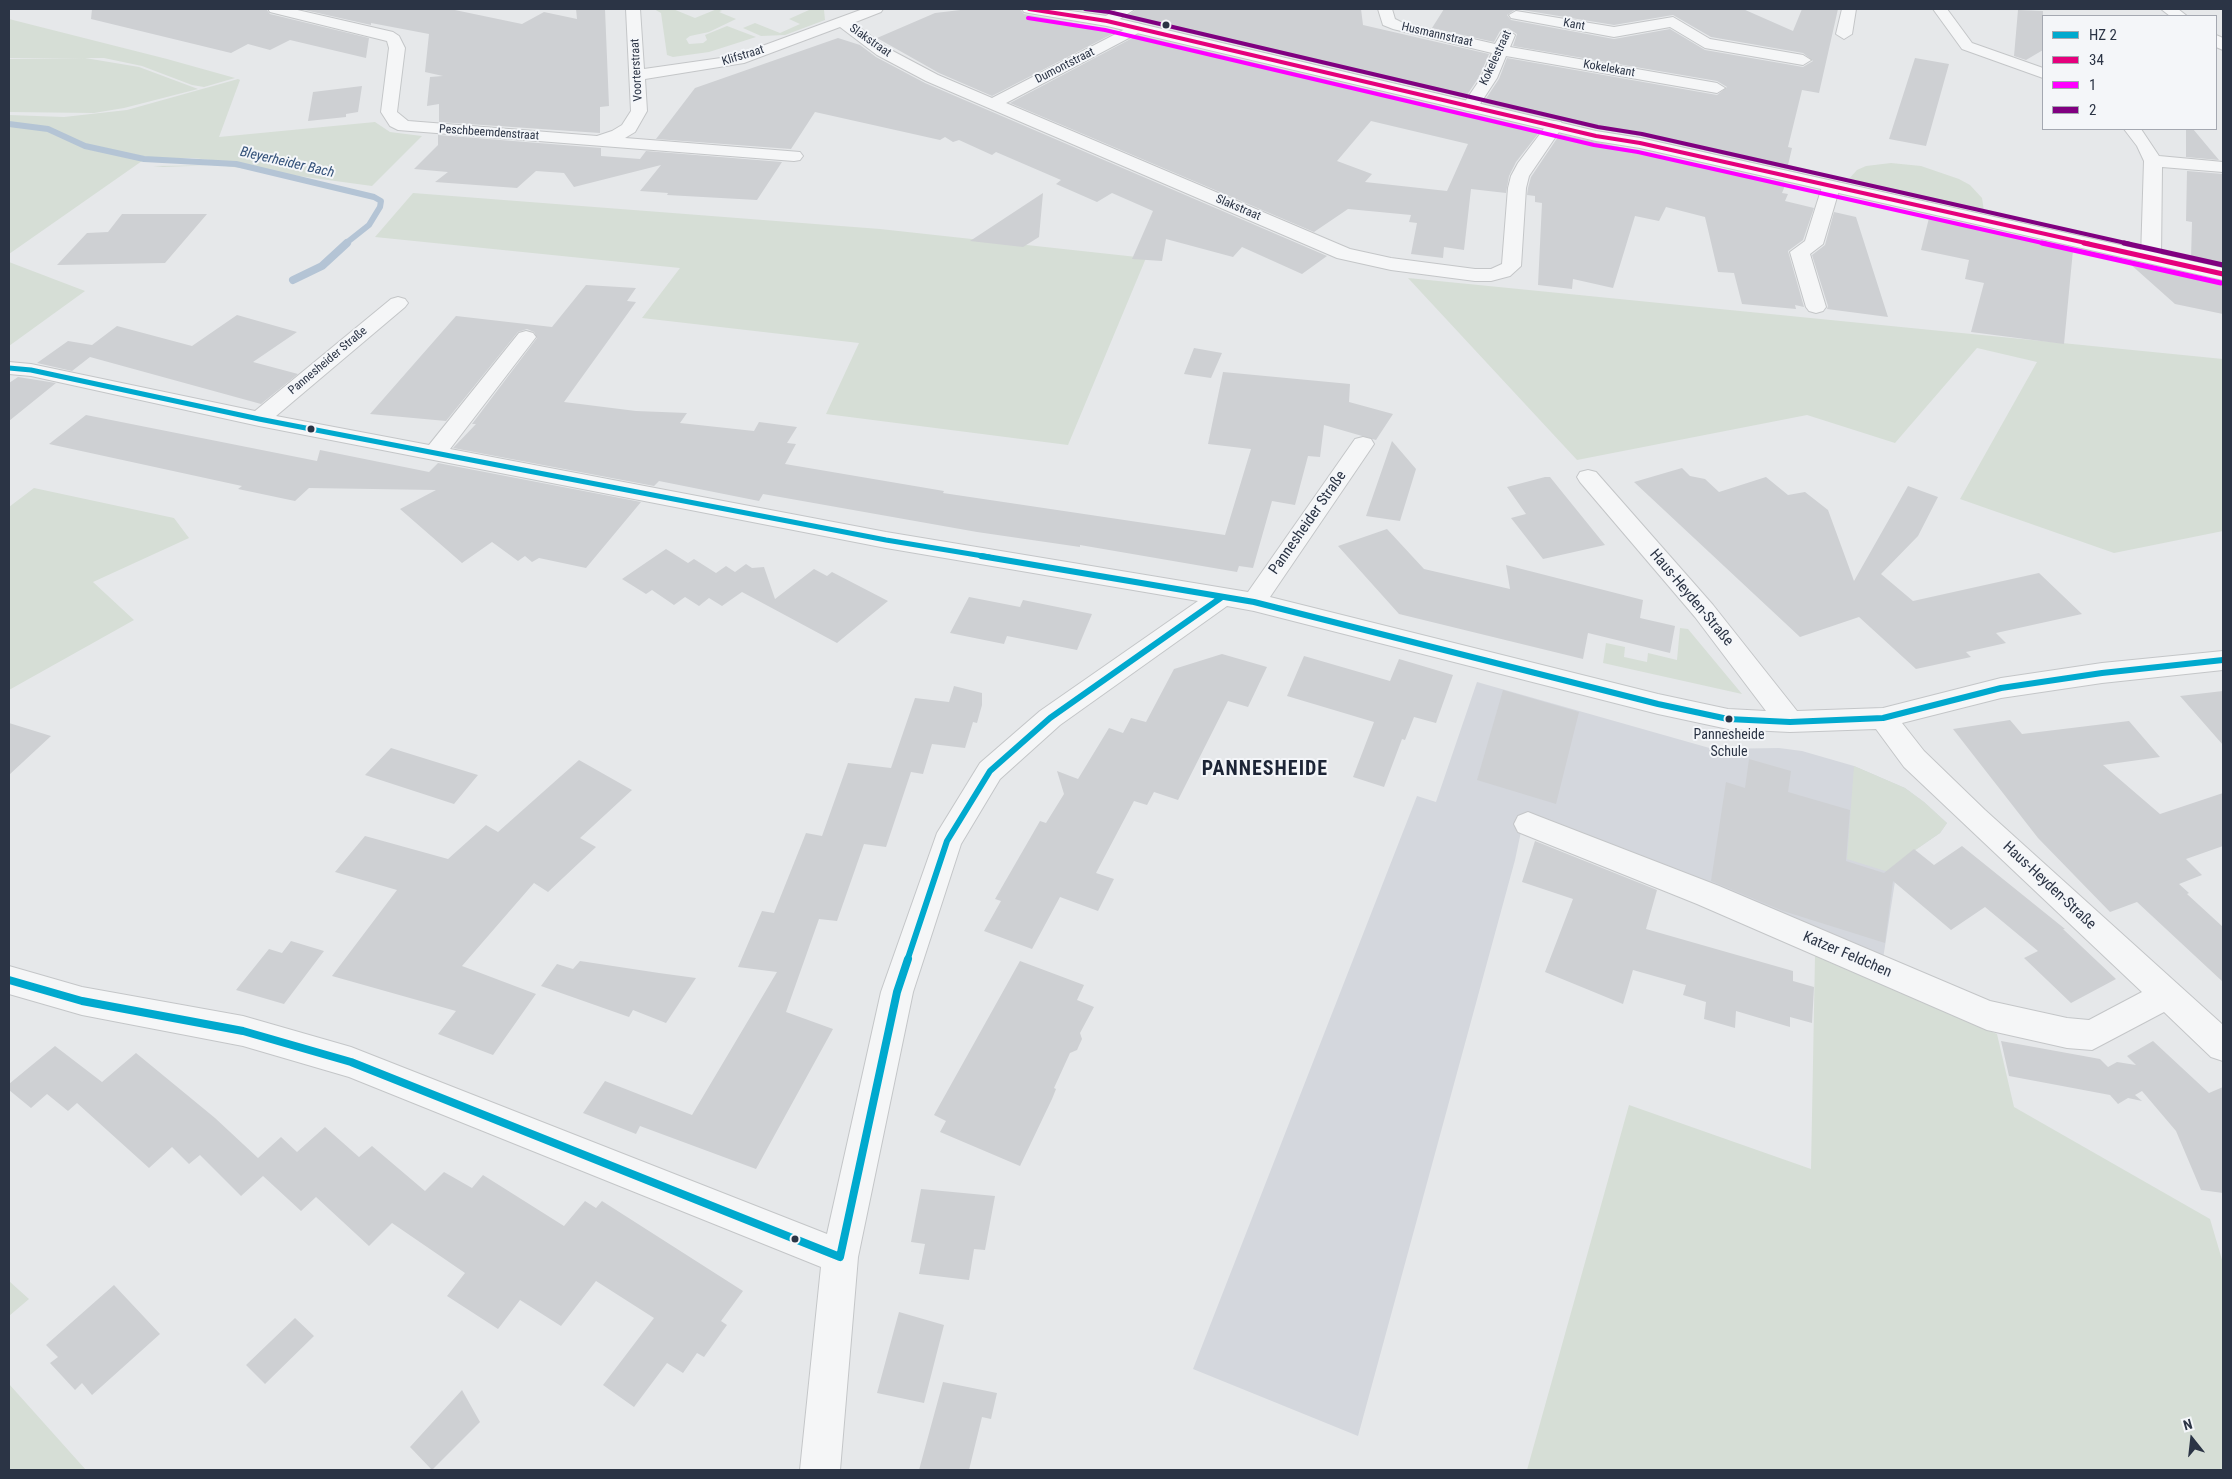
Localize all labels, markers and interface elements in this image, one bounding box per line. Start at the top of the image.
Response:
legend [2042,15,2217,130]
street label: Kant [1562,16,1586,34]
unlabelled marker [1161,20,1171,30]
street label: Husmannstraat [1400,20,1474,50]
street label: Slakstraat [846,21,894,61]
text: HZ 2 [2089,26,2117,44]
street label: Kokelestraat [1477,28,1515,88]
street label: Voorterstraat [628,38,646,102]
street label: Klifstraat [720,43,766,69]
street label: Dumontstraat [1033,45,1097,87]
text: 34 [2089,51,2104,69]
street label: Kokelekant [1582,57,1636,81]
text: 1 [2089,76,2096,94]
text: 2 [2089,101,2096,119]
street label: Peschbeemdenstraat [439,122,539,144]
water label: Bleyerheider Bach [238,144,336,182]
street label: Slakstraat [1213,192,1263,224]
street label: Pannesheider Straße [286,324,370,398]
unlabelled marker [306,424,316,434]
street label: Pannesheider Straße [1265,468,1351,578]
street label: Haus-Heyden-Straße [1645,546,1737,650]
marker: Pannesheide Schule [1724,714,1734,724]
place label: Pannesheide Schule [1694,727,1764,760]
district label: PANNESHEIDE [1200,758,1330,782]
street label: Haus-Heyden-Straße [1999,838,2099,934]
street label: Katzer Feldchen [1800,928,1894,982]
unlabelled marker [790,1234,800,1244]
north arrow [2167,1414,2217,1464]
text: N [2182,1416,2194,1433]

